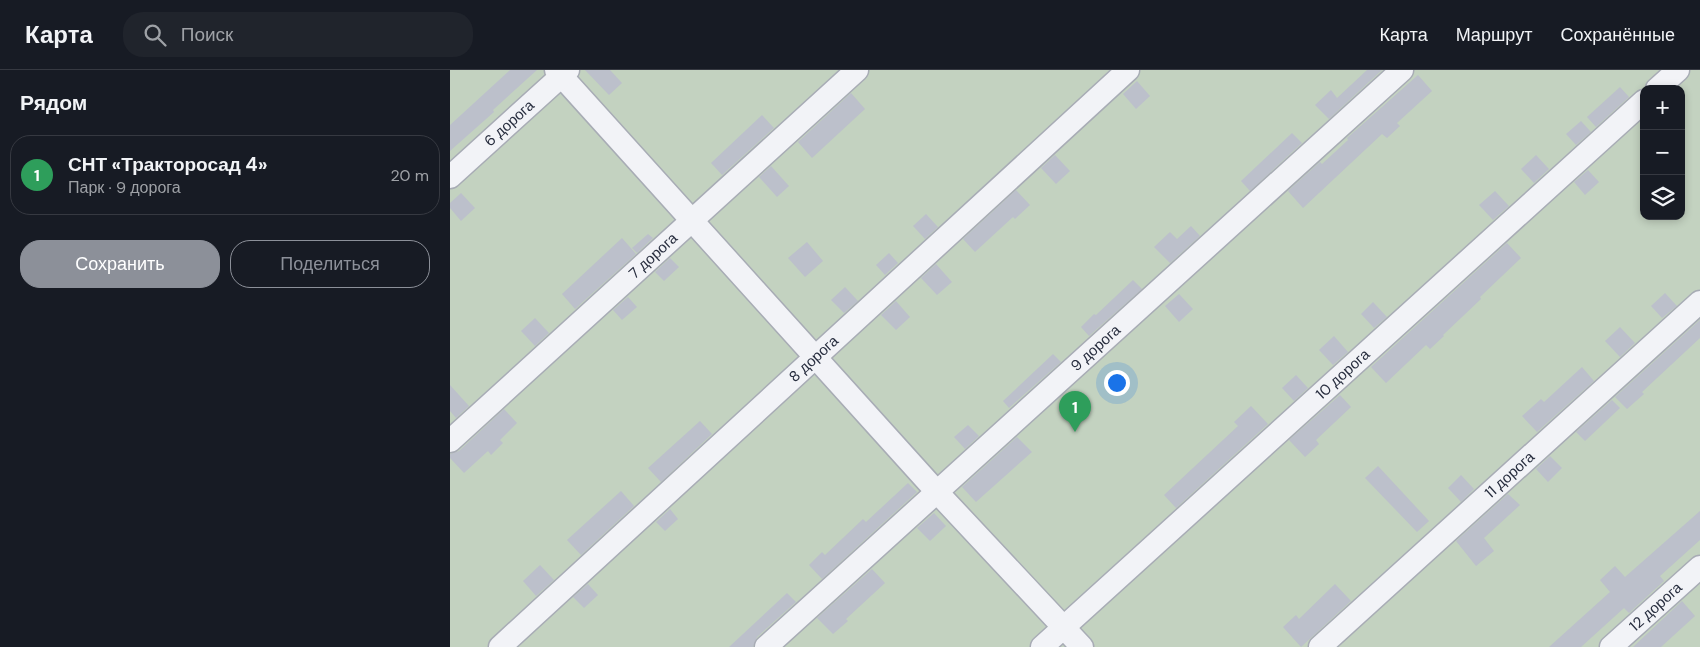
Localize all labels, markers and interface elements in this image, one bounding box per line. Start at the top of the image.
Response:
search box [123,12,473,57]
text: Карта [25,19,93,50]
icon: search [141,21,169,49]
text: Поиск [181,22,233,47]
text: Карта [1380,23,1428,47]
text: Маршрут [1456,23,1532,47]
text: Сохранённые [1560,23,1675,47]
map controls [1640,85,1685,220]
button: + [1640,85,1685,130]
text: Рядом [20,89,87,117]
street label: 6 дорога [480,95,539,151]
button: − [1640,130,1685,175]
text: СНТ «Тракторосад 4» [68,152,267,177]
text: 1 [34,165,40,186]
text: 20 m [390,165,429,186]
button: layers [1640,175,1685,220]
text: Парк · 9 дорога [68,177,181,198]
street label: 7 дорога [625,228,682,283]
button: Сохранить [20,240,220,288]
button: Поделиться [230,240,430,288]
street label: 9 дорога [1066,320,1125,376]
street label: 8 дорога [785,331,843,387]
street label: 10 дорога [1311,344,1374,404]
your location [1104,370,1130,396]
pin: 1 [1059,391,1091,432]
street label: 11 дорога [1480,447,1539,503]
street label: 12 дорога [1625,577,1687,636]

